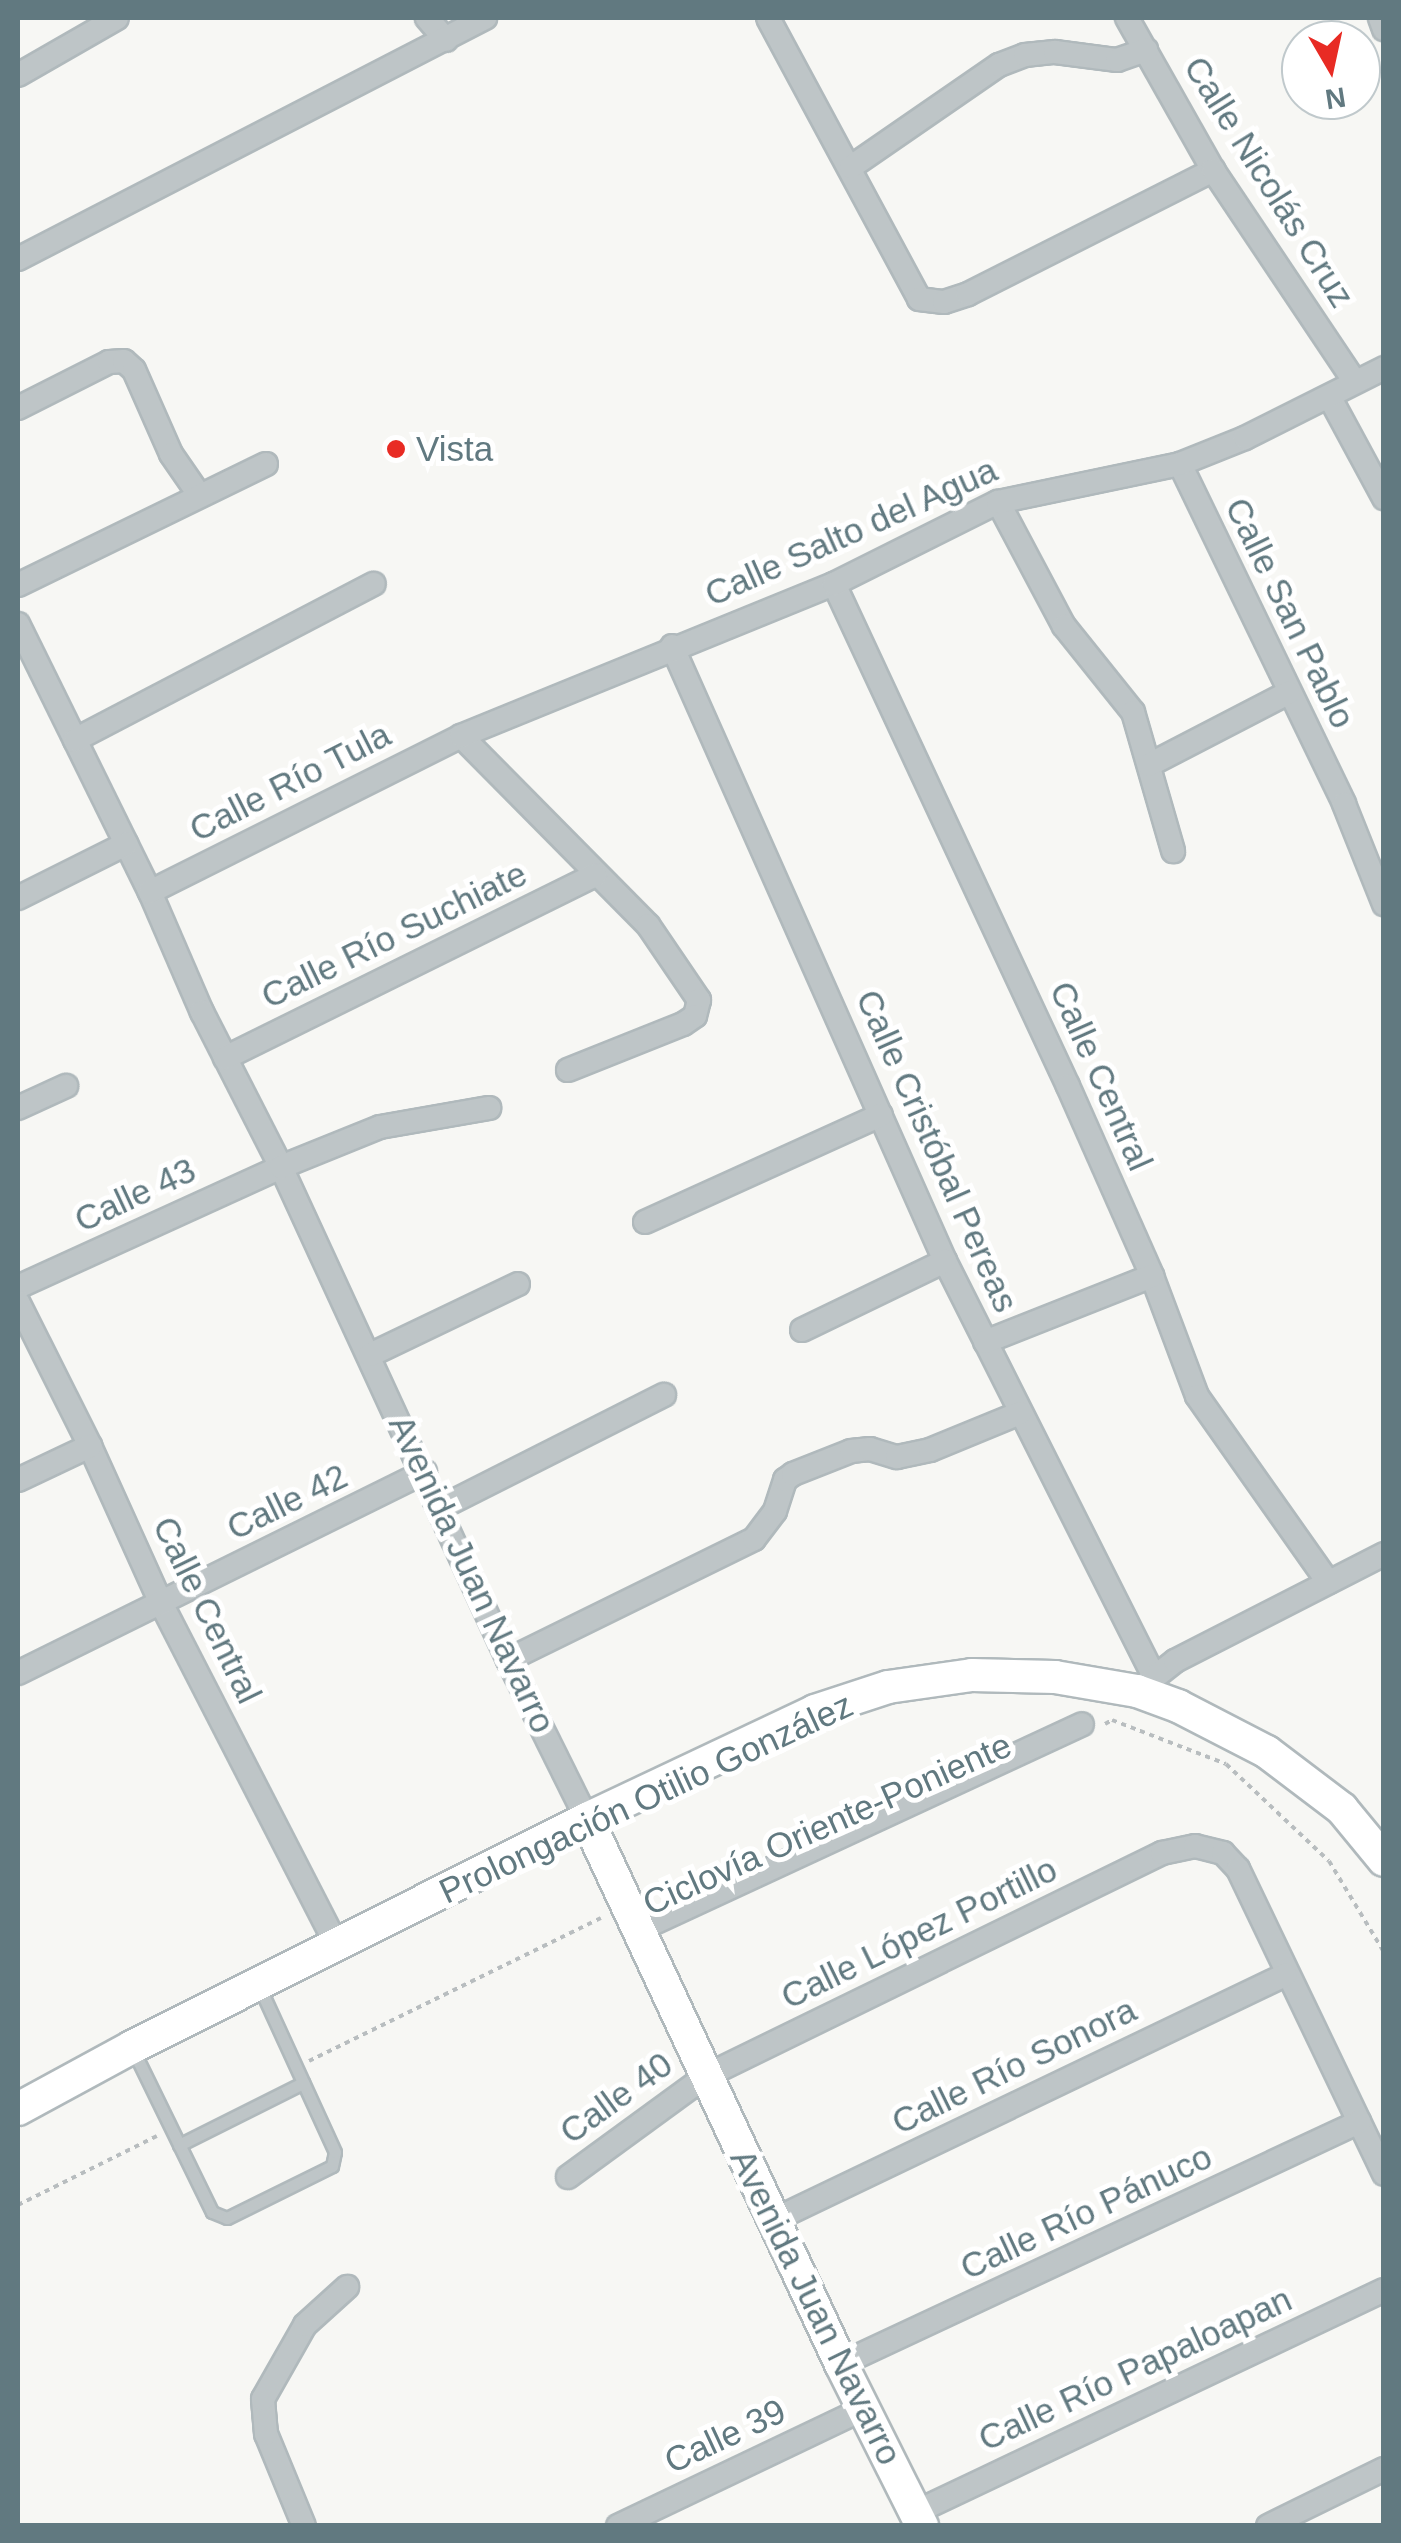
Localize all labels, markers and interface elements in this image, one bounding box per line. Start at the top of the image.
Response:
north arrow [1281,20,1381,120]
street label: Calle Nicolás Cruz [1175,49,1363,315]
place label: Vista [416,428,493,470]
marker: Vista [385,438,407,460]
street label: Calle Salto del Agua [698,448,1004,616]
street label: Calle San Pablo [1216,491,1364,735]
street label: Calle Río Tula [182,713,398,851]
street label: Calle Río Suchiate [255,853,533,1017]
street label: Calle Central [1041,975,1161,1177]
street label: Calle Cristóbal Pereas [847,983,1027,1319]
street label: Calle 43 [68,1149,202,1241]
street label: Avenida Juan Navarro [380,1408,564,1740]
street label: Calle 42 [220,1455,354,1549]
street label: Calle Central [144,1510,270,1710]
street label: Prolongación Otilio González [433,1684,859,1912]
street label: Ciclovía Oriente-Poniente [636,1724,1018,1924]
street label: Calle López Portillo [774,1848,1064,2018]
street label: Calle Río Sonora [885,1989,1143,2143]
street label: Calle 40 [552,2043,680,2153]
street label: Calle Río Pánuco [954,2135,1218,2289]
street label: Avenida Juan Navarro [721,2142,911,2472]
street label: Calle Río Papaloapan [972,2278,1298,2460]
street label: Calle 39 [658,2390,792,2482]

